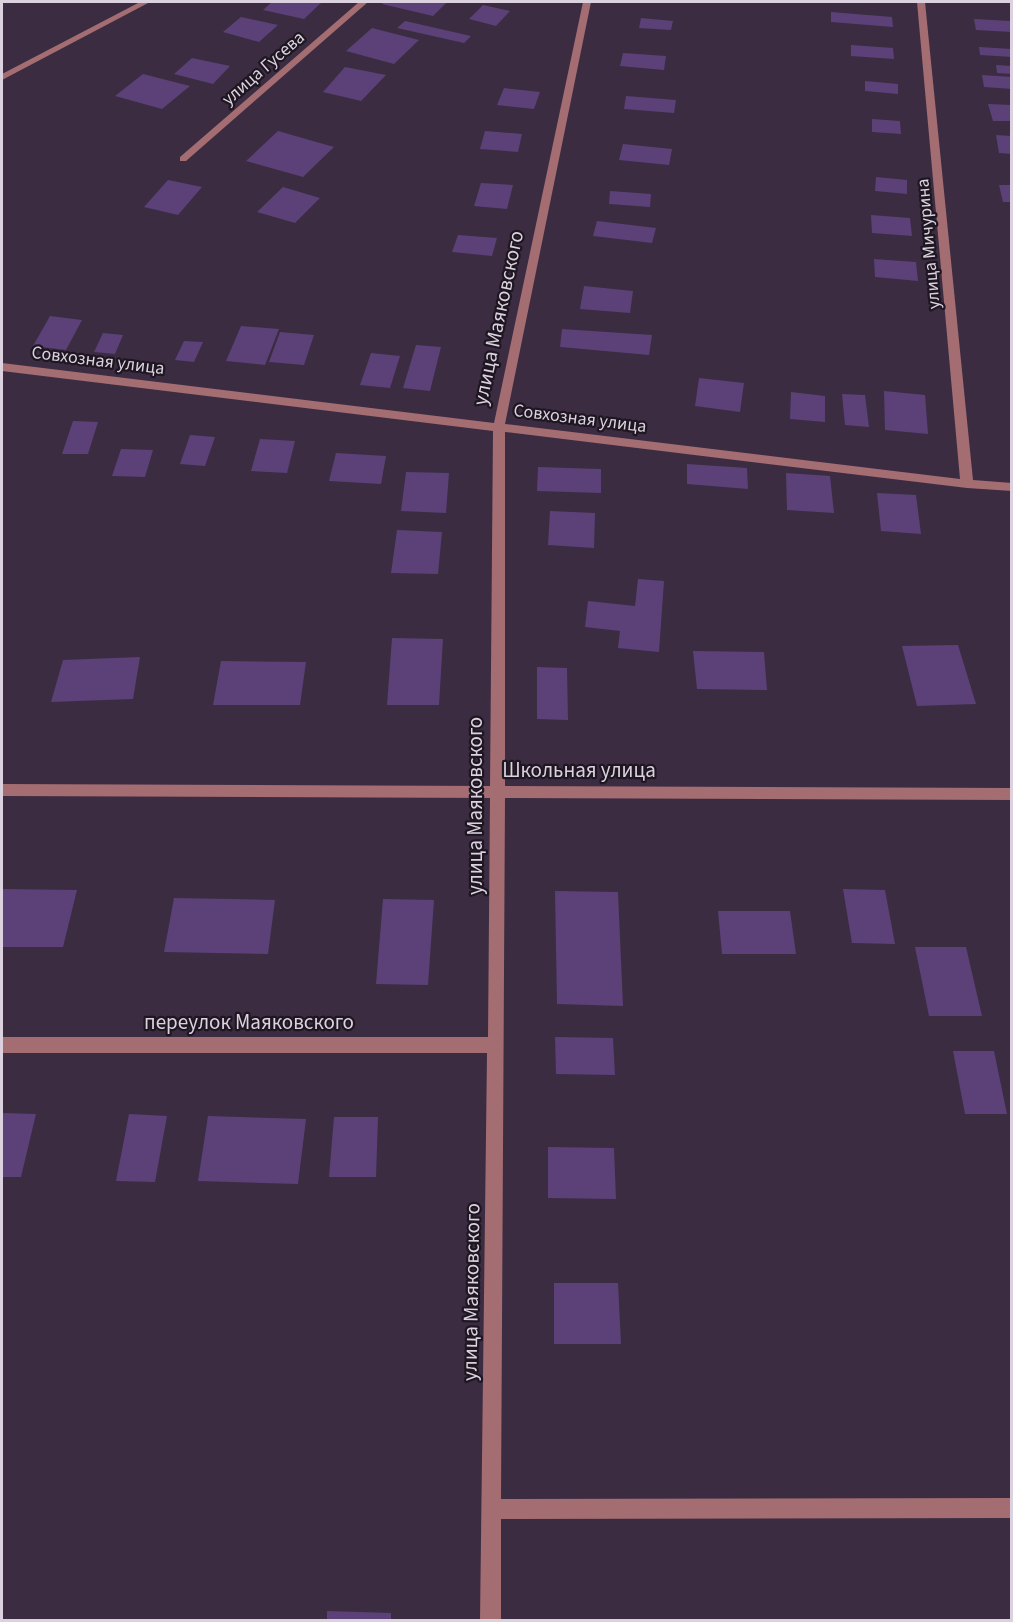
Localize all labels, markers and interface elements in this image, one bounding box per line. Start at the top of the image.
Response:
street label: улица Гусева [217,25,310,111]
street label: улица Мичурина [910,178,947,310]
street label: улица Маяковского [465,228,531,408]
street label: Совхозная улица [30,340,166,381]
street label: Совхозная улица [512,398,648,439]
street label: улица Маяковского [460,717,490,895]
street label: Школьная улица [502,755,656,785]
street label: переулок Маяковского [144,1007,354,1037]
street label: улица Маяковского [454,1203,488,1381]

